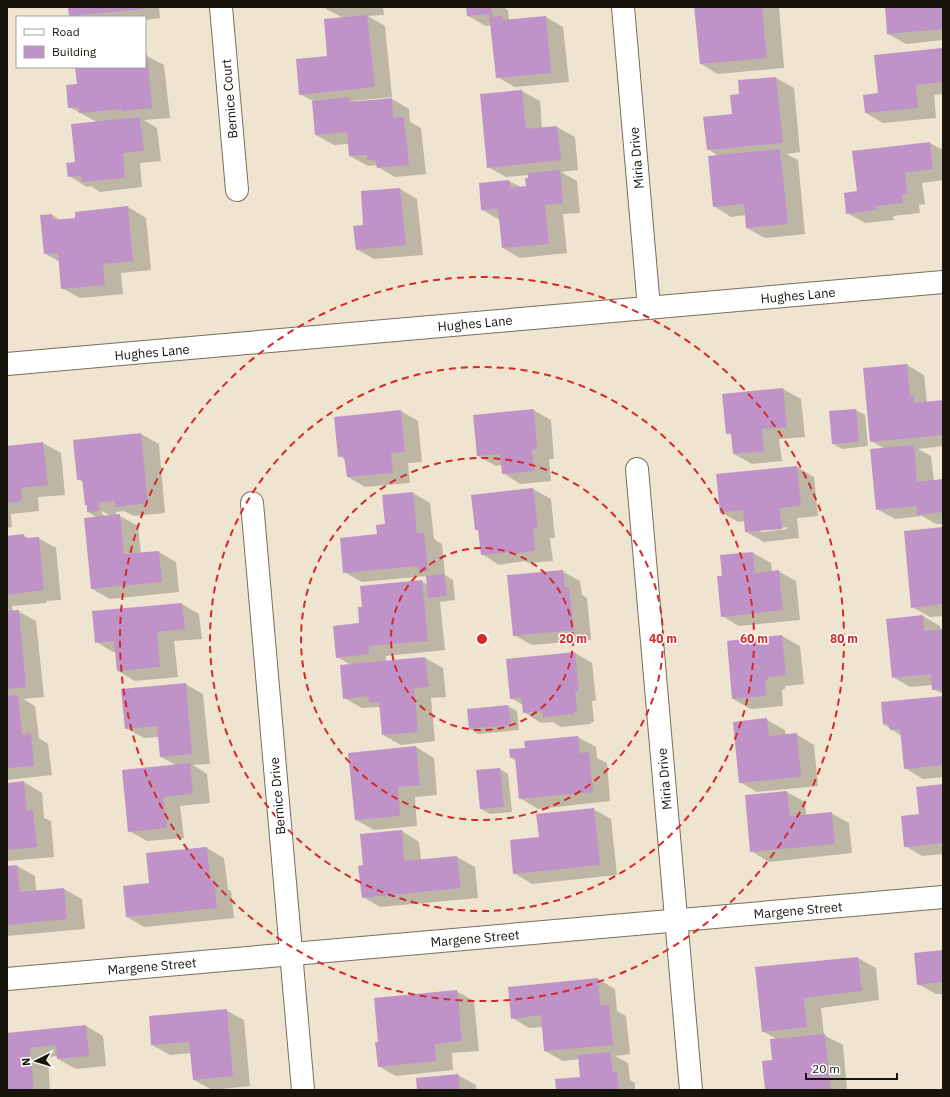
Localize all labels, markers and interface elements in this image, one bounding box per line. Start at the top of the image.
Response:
legend [16,16,146,68]
text: Road [52,24,80,39]
text: Building [52,44,97,59]
street label: Bernice Court [218,58,241,139]
street label: Miria Drive [625,126,648,190]
street label: Hughes Lane [760,284,836,307]
street label: Hughes Lane [437,312,513,335]
street label: Hughes Lane [114,341,190,364]
text: 20 m [559,631,587,646]
text: 40 m [649,631,677,646]
text: 60 m [740,631,768,646]
text: 80 m [830,631,858,646]
centre of rings [475,632,489,646]
street label: Miria Drive [653,747,676,811]
street label: Bernice Drive [266,756,289,835]
street label: Margene Street [753,898,843,923]
street label: Margene Street [430,926,520,951]
street label: Margene Street [107,954,197,979]
north arrow [16,1041,56,1081]
scale bar [806,1055,897,1081]
text: N [19,1057,33,1066]
text: 20 m [812,1061,840,1076]

